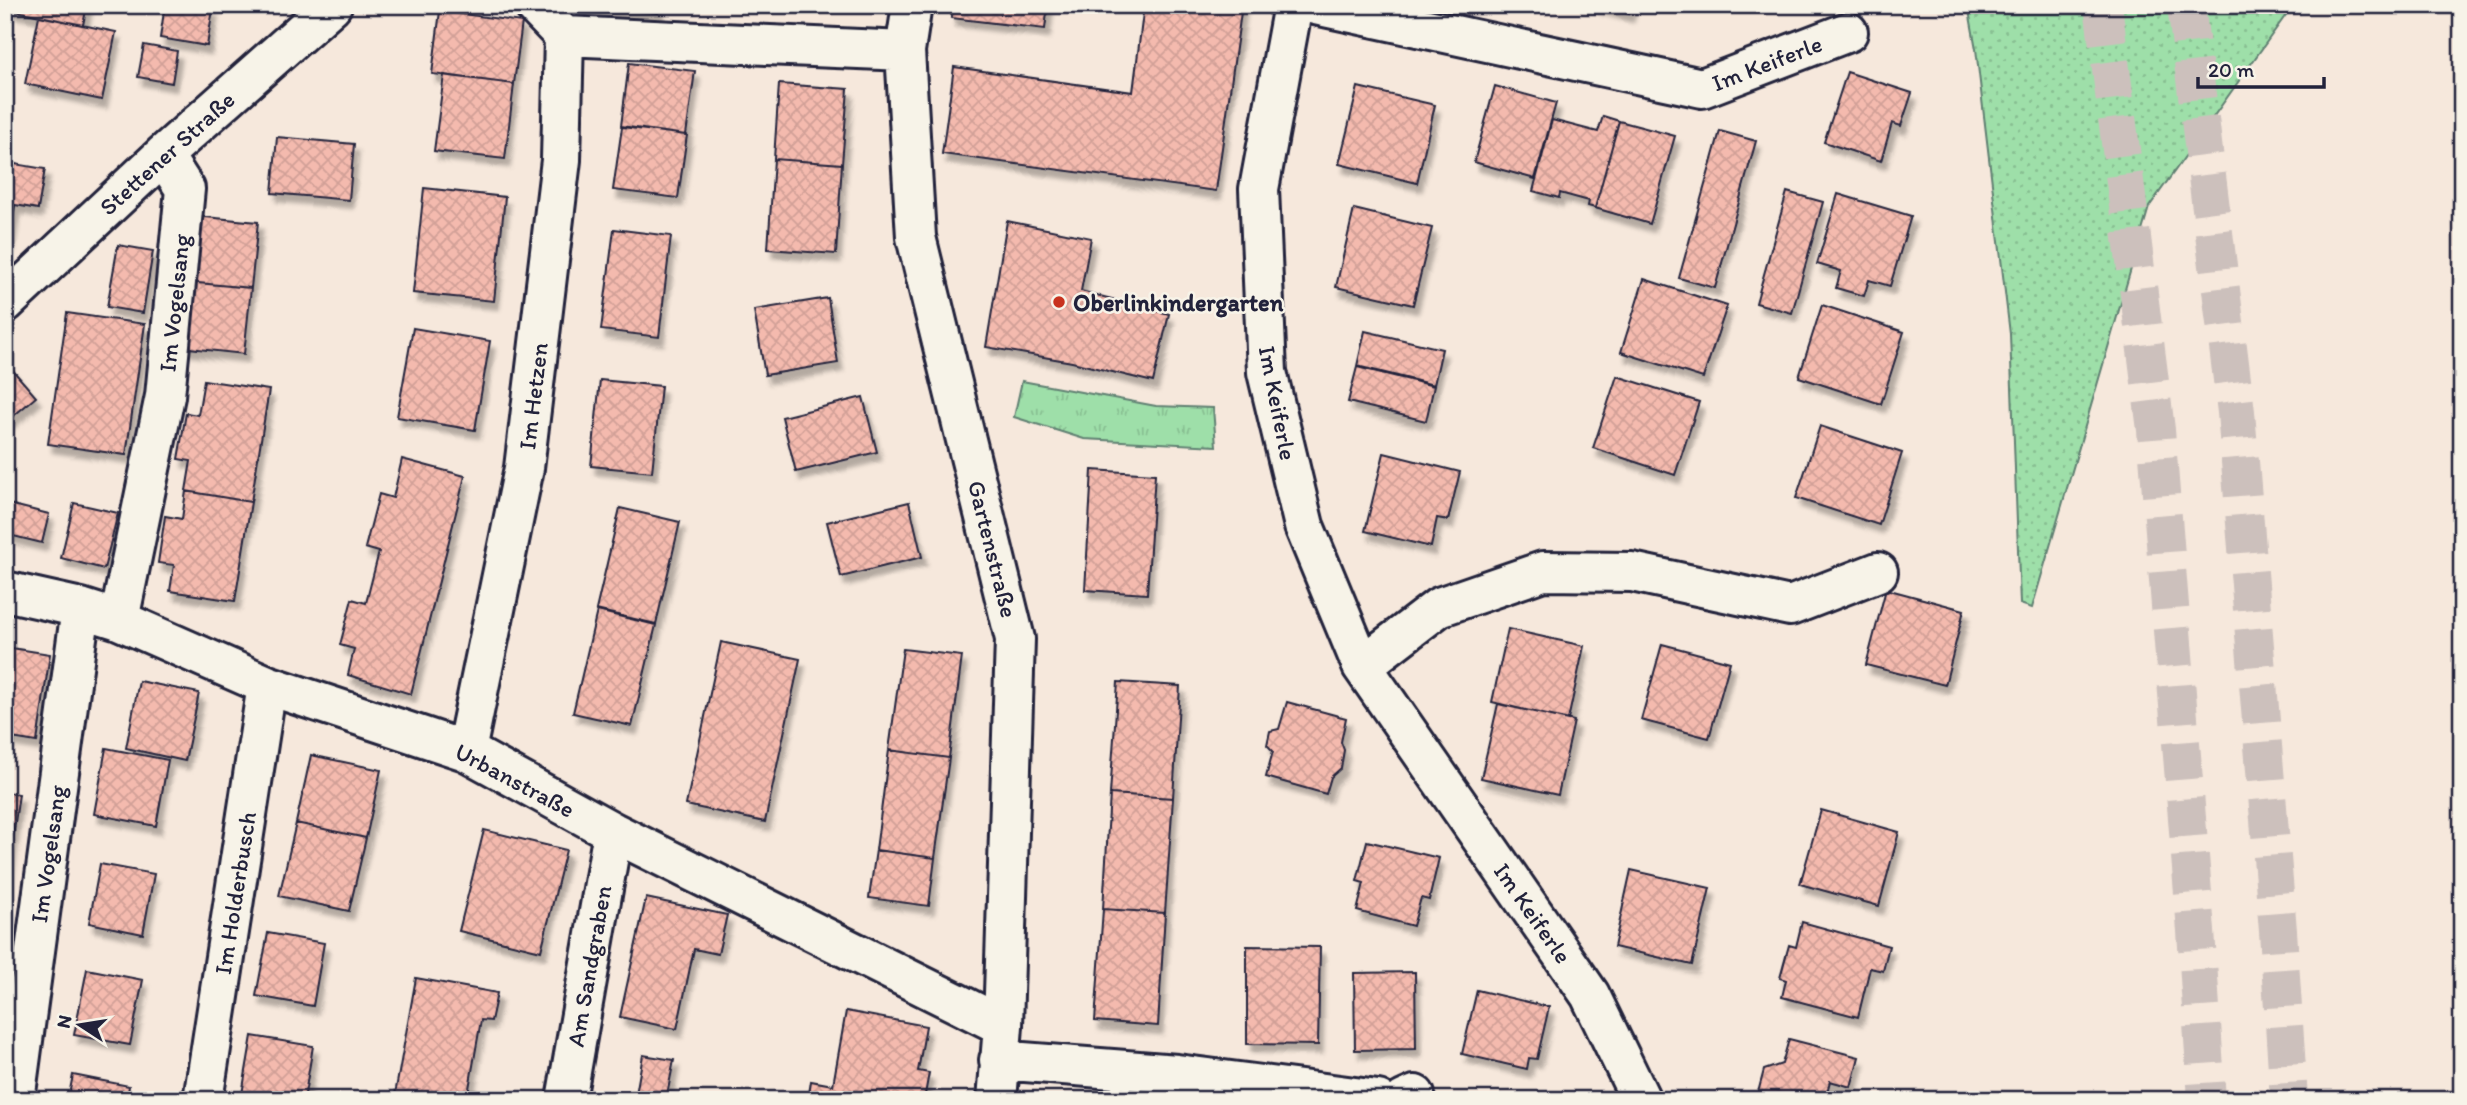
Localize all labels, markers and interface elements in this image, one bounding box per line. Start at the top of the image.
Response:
street label: Im Keiferle [1708,29,1826,97]
scale bar [2198,46,2324,90]
text: 20 m [2208,57,2255,82]
street label: Stettener Straße [93,85,241,221]
street label: Im Vogelsang [152,232,196,373]
place label: Oberlinkindergarten [1073,288,1284,318]
marker: Oberlinkindergarten [1051,294,1067,310]
street label: Im Hetzen [512,340,554,451]
street label: Im Keiferle [1253,343,1303,463]
street label: Gartenstraße [962,477,1024,621]
street label: Urbanstraße [450,736,580,824]
street label: Im Vogelsang [24,783,72,925]
street label: Im Holderbusch [208,810,262,976]
street label: Im Keiferle [1488,857,1578,969]
street label: Am Sandgraben [561,882,618,1049]
north arrow [46,990,116,1060]
text: N [51,1013,76,1030]

